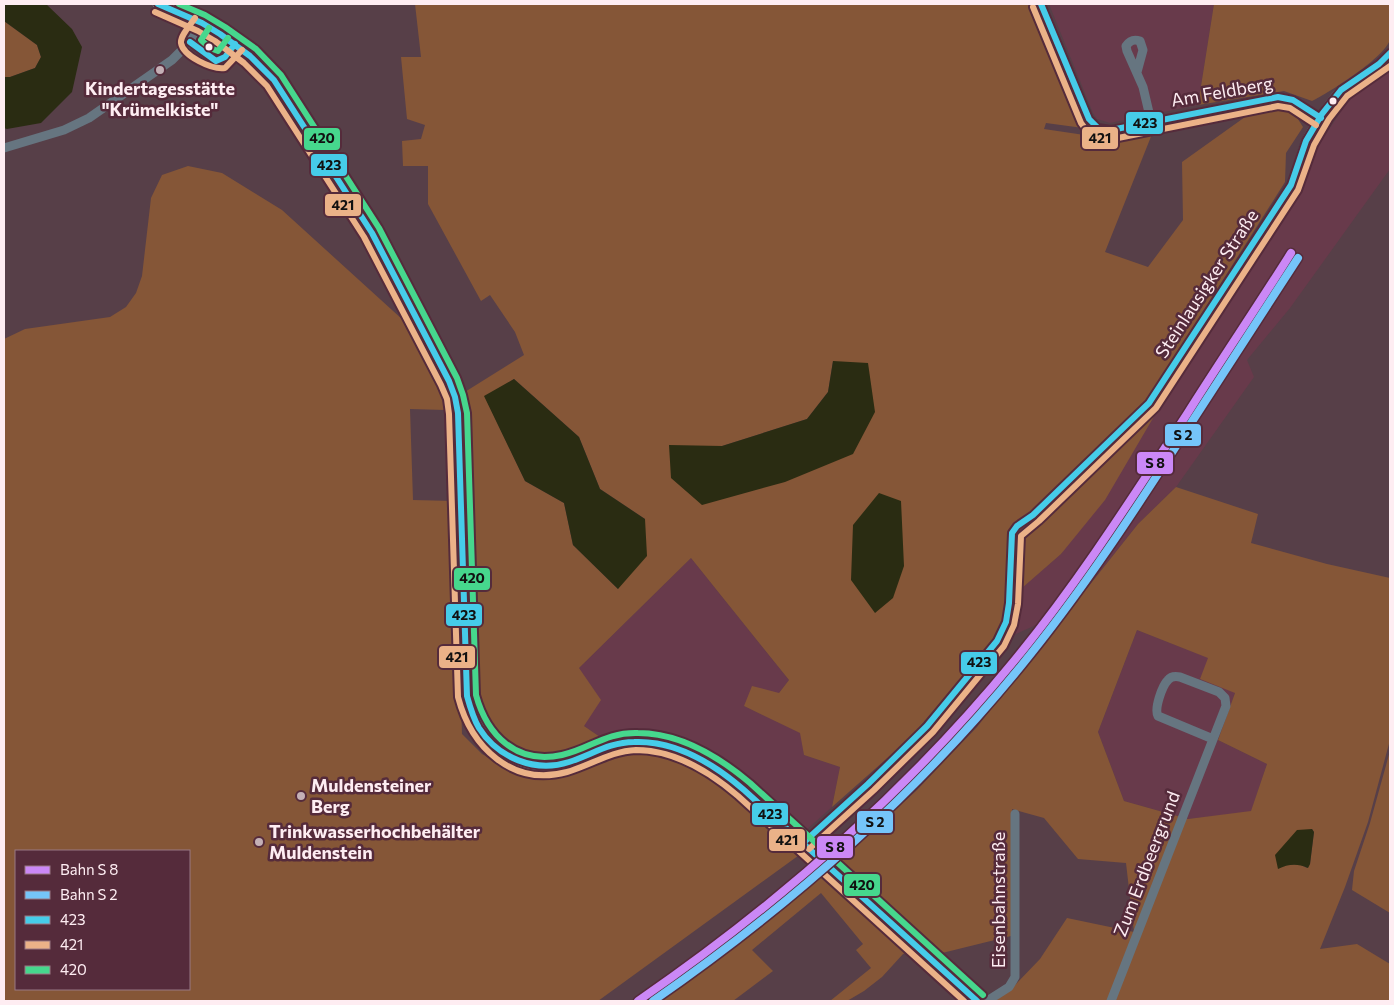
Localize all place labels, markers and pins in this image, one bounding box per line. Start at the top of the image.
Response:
unlabelled marker [204,42,214,52]
marker: Kindertagesstätte "Krümelkiste" [154,64,166,76]
place label: Kindertagesstätte "Krümelkiste" [85,77,235,120]
unlabelled marker [1328,96,1338,106]
place label: Muldensteiner Berg [311,774,432,817]
marker: Muldensteiner Berg [295,790,307,802]
place label: Trinkwasserhochbehälter Muldenstein [269,820,481,863]
marker: Trinkwasserhochbehälter Muldenstein [253,836,265,848]

